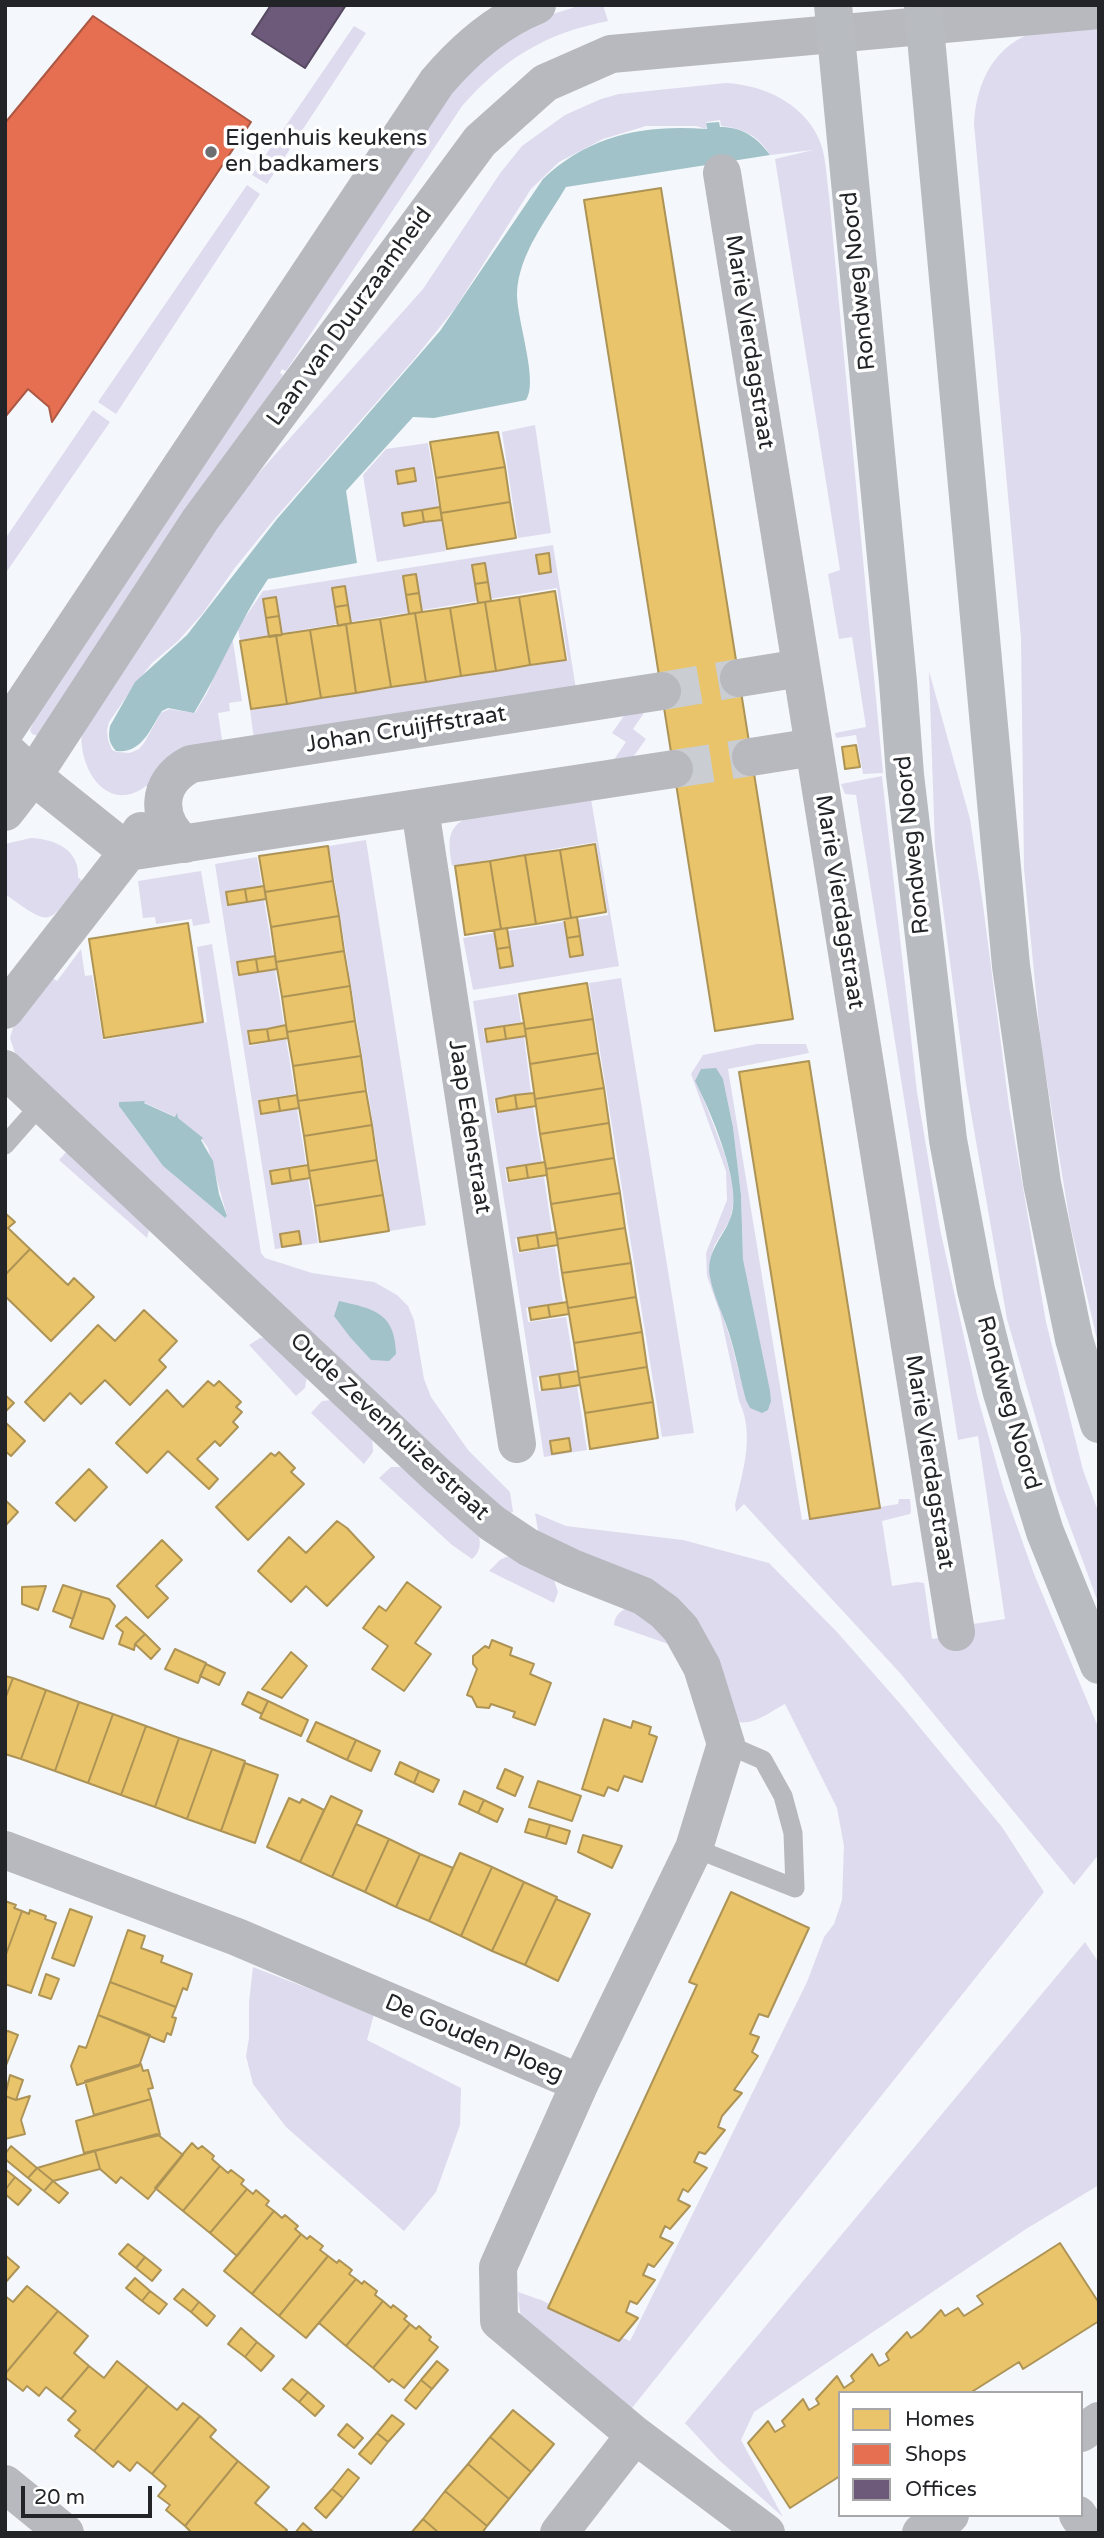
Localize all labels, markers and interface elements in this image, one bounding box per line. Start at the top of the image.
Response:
place label: Eigenhuis keukens en badkamers [225,125,427,179]
marker: Eigenhuis keukens en badkamers [203,144,219,160]
street label: Rondweg Noord [836,190,882,372]
street label: Laan van Duurzaamheid [261,202,439,432]
street label: Marie Vierdagstraat [718,233,780,451]
street label: Johan Cruijffstraat [304,701,508,759]
street label: Rondweg Noord [890,754,936,936]
street label: Marie Vierdagstraat [808,793,870,1011]
street label: Jaap Edenstraat [442,1038,496,1216]
street label: Rondweg Noord [970,1313,1046,1493]
street label: Oude Zevenhuizerstraat [284,1327,494,1527]
street label: Marie Vierdagstraat [898,1353,960,1571]
street label: De Gouden Ploeg [381,1989,567,2089]
legend [838,2391,1083,2517]
text: Homes [905,2407,975,2432]
text: Shops [905,2442,967,2467]
scale bar [24,2472,156,2516]
text: Offices [905,2477,977,2502]
text: 20 m [34,2485,85,2510]

